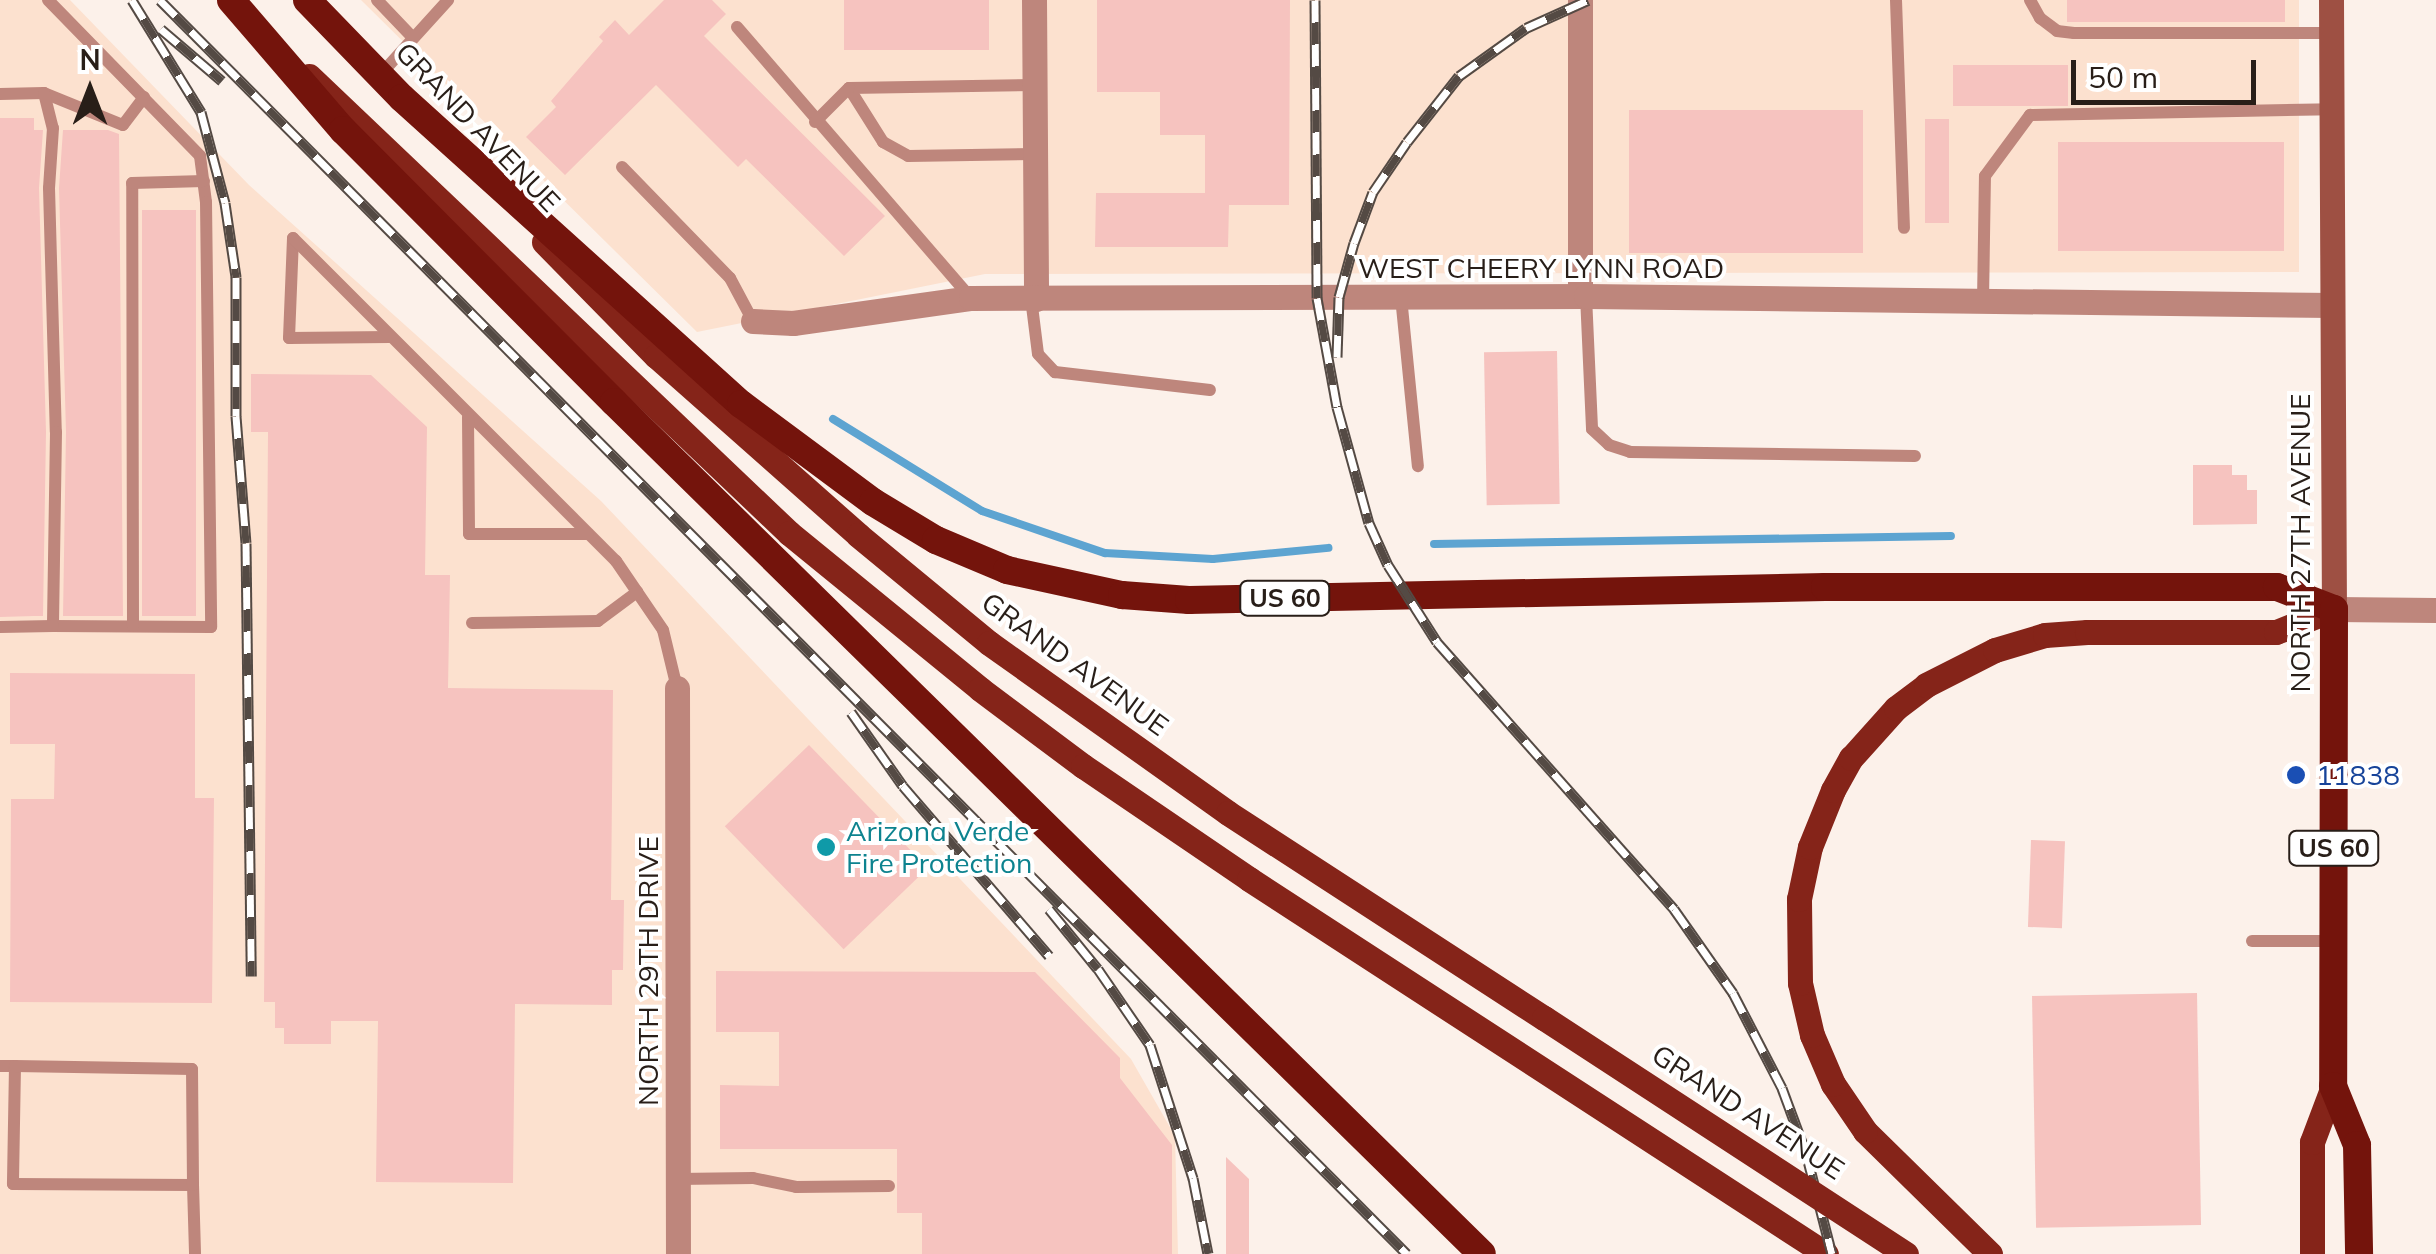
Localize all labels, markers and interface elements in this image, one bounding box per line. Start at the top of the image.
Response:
street label: GRAND AVENUE [389,35,567,219]
north arrow [40,40,140,140]
scale bar [2076,40,2261,102]
text: N [79,42,101,77]
text: 50 m [2088,58,2158,96]
street label: WEST CHEERY LYNN ROAD [1358,251,1724,285]
street label: NORTH 27TH AVENUE [2283,393,2317,693]
road number: US 60 [1238,578,1332,618]
street label: GRAND AVENUE [975,585,1175,743]
place label: 11838 [2316,758,2400,792]
marker: 11838 [2285,764,2307,786]
place label: Arizona Verde Fire Protection [846,814,1032,880]
road number: US 60 [2286,828,2382,868]
street label: NORTH 29TH DRIVE [631,836,665,1106]
marker: Arizona Verde Fire Protection [815,836,837,858]
street label: GRAND AVENUE [1646,1037,1850,1187]

